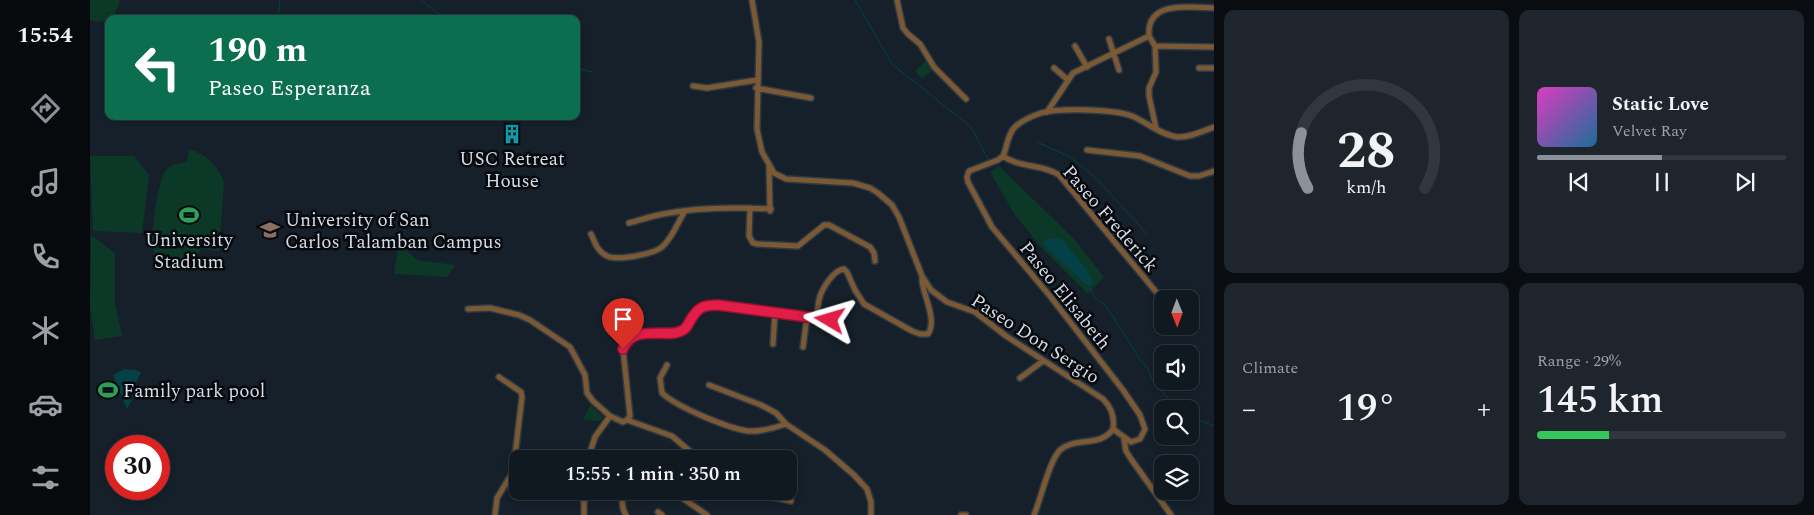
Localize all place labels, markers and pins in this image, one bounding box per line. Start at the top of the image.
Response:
building icon: USC Retreat House [501,123,523,145]
place label: USC Retreat House [459,145,565,196]
sports icon: University Stadium [178,204,200,226]
place label: University of San Carlos Talamban Campus [285,206,502,257]
school or university icon: University of San Carlos Talamban Campus [259,219,281,241]
place label: University Stadium [145,226,234,277]
pin [602,298,644,349]
place label: Family park pool [123,377,265,406]
sports icon: Family park pool [97,379,119,401]

